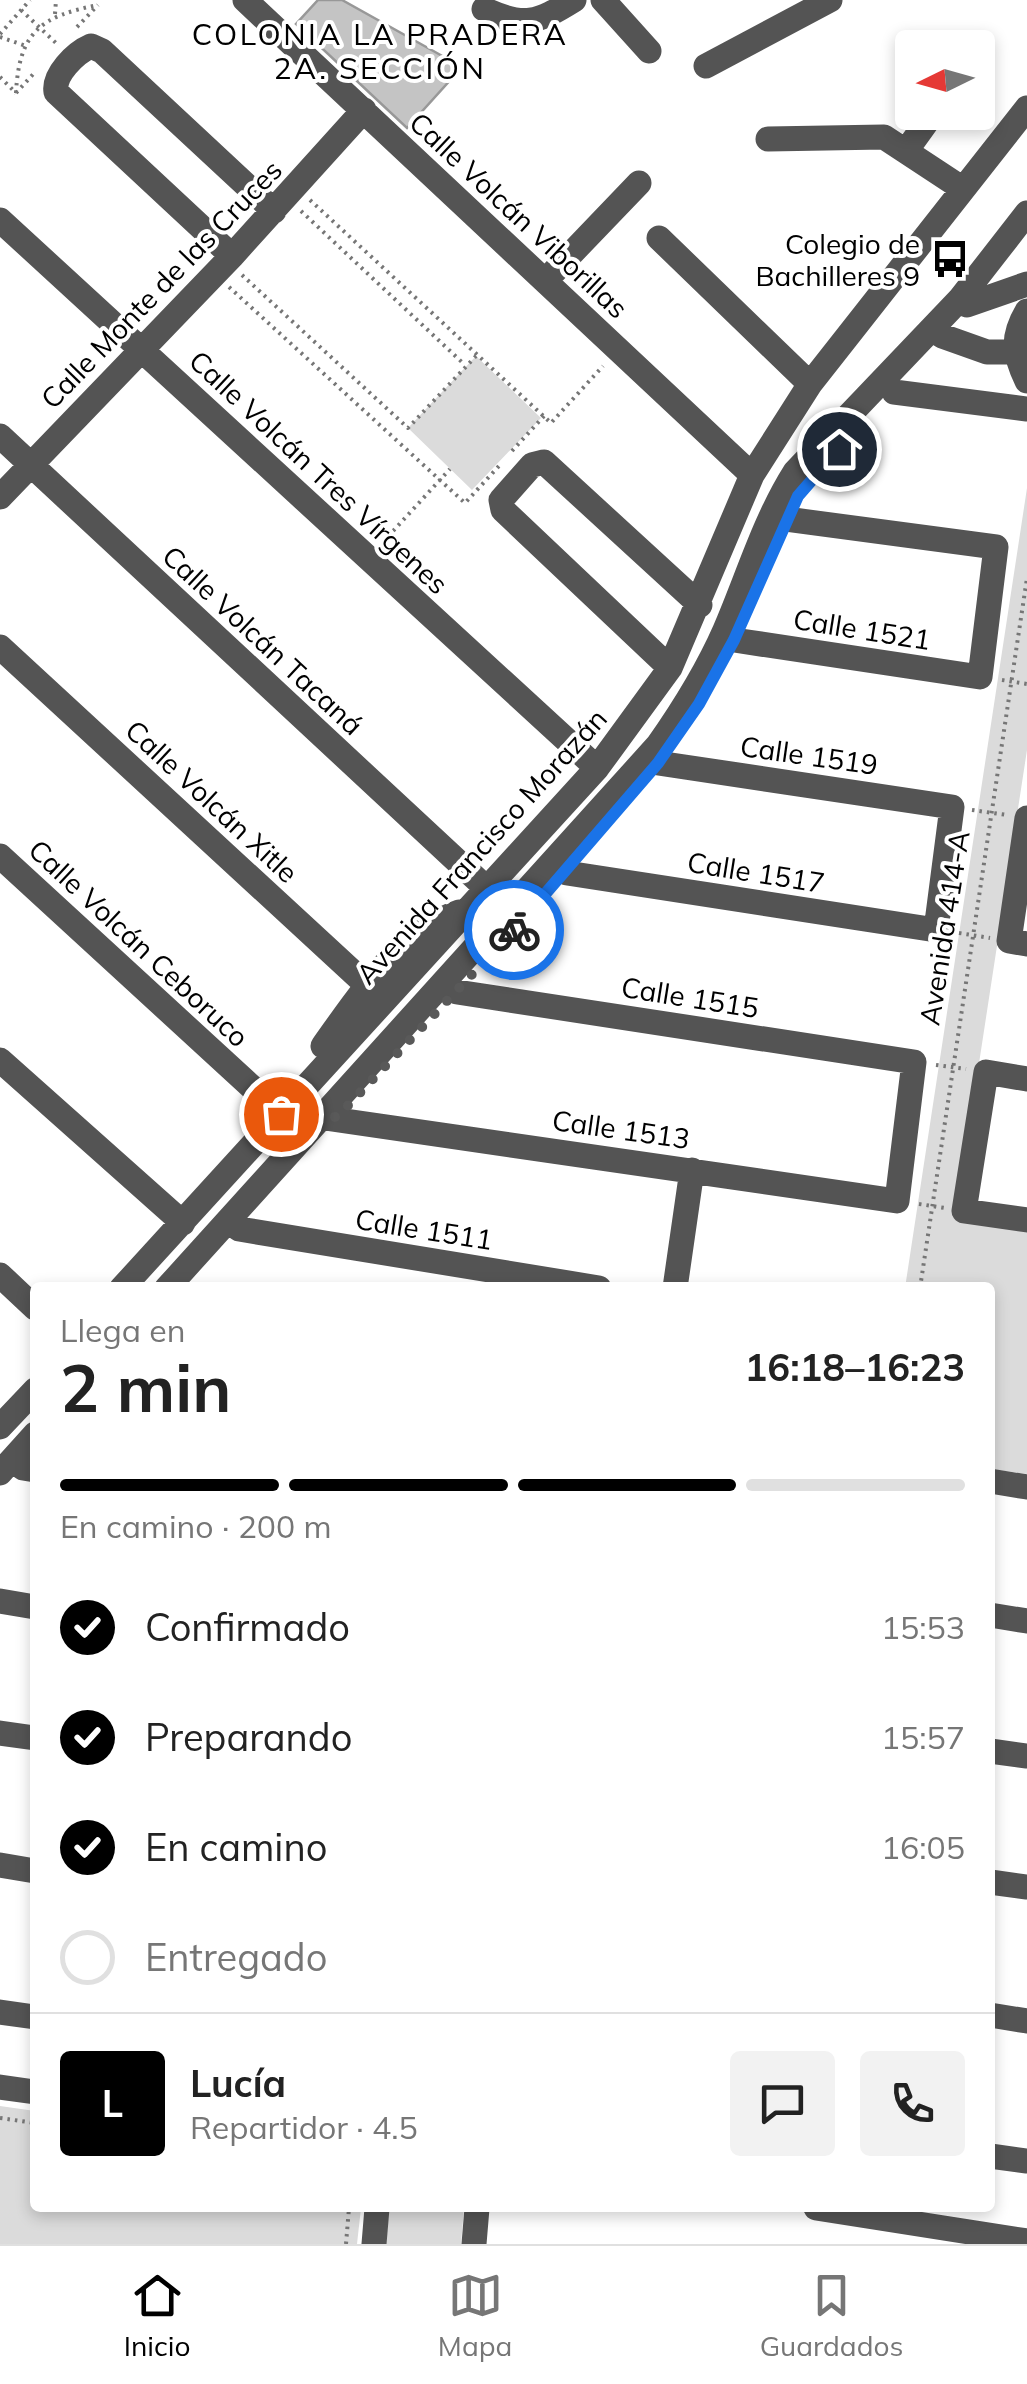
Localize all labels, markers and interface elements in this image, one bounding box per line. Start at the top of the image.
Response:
district label: COLONIA LA PRADERA 2A. SECCIÓN [192,15,568,87]
north arrow [895,30,995,130]
map controls [895,30,995,130]
street label: Calle Volcán Viborillas [402,105,636,325]
street label: Calle Monte de las Cruces [33,152,289,416]
place label: Colegio de Bachilleres 9 [755,226,920,293]
bus stop icon: Colegio de Bachilleres 9 [929,238,971,280]
street label: Calle Volcán Tres Vírgenes [182,343,456,601]
pin [797,407,882,492]
icon: home [812,422,867,477]
street label: Calle Volcán Tacaná [155,538,371,742]
street label: Calle 1521 [791,601,933,657]
street label: Avenida Francisco Morazán [348,701,614,991]
street label: Calle Volcán Xitle [119,712,305,890]
street label: Calle 1519 [738,728,880,782]
street label: Avenida 414-A [911,828,977,1028]
street label: Calle Volcán Ceboruco [22,832,256,1054]
street label: Calle 1517 [685,844,827,900]
courier [464,880,564,980]
icon: bike [487,903,542,958]
street label: Calle 1515 [619,969,761,1025]
pin [239,1072,324,1157]
icon: bag [254,1087,309,1142]
street label: Calle 1513 [550,1102,692,1156]
street label: Calle 1511 [353,1201,495,1257]
text: Llega en [60,1310,185,1350]
text: 16:18–16:23 [745,1343,965,1391]
text: 2 min [60,1347,231,1428]
text: En camino · 200 m [60,1506,332,1546]
icon: check [60,1600,115,1655]
text: Confirmado [145,1603,350,1651]
text: 15:53 [881,1607,965,1647]
icon: check [60,1710,115,1765]
text: Preparando [145,1713,352,1761]
text: 15:57 [881,1717,965,1757]
icon: check [60,1820,115,1875]
text: En camino [145,1823,327,1871]
text: 16:05 [881,1827,965,1867]
text: Entregado [145,1933,327,1981]
button: chat [730,2051,835,2156]
button: phone [860,2051,965,2156]
text: Lucía [190,2059,286,2107]
text: L [102,2079,123,2127]
text: Repartidor · 4.5 [190,2107,418,2147]
tab: Inicio [124,2268,191,2363]
tab: Mapa [438,2268,512,2363]
tab: Guardados [760,2268,903,2363]

